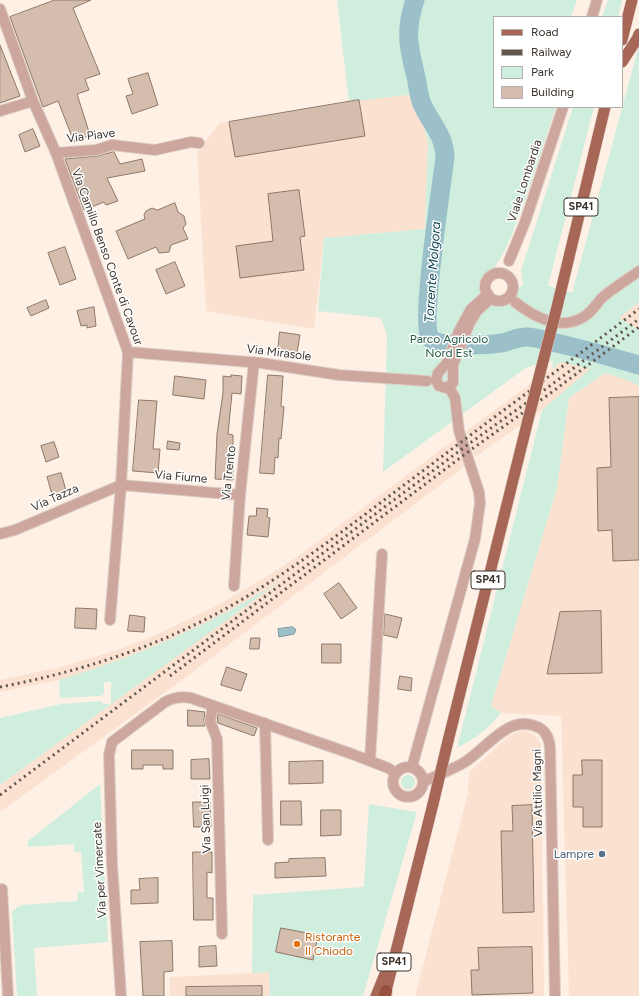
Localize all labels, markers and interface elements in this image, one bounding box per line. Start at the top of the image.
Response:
legend [493,16,623,108]
text: Road [531,25,559,39]
text: Railway [531,45,572,59]
text: Park [531,65,554,79]
text: Building [531,85,574,99]
street label: Via Piave [66,126,116,146]
street label: Viale Lombardia [505,138,545,224]
street label: Via Camillo Benso Conte di Cavour [68,167,146,347]
road number: SP41 [564,198,598,216]
water label: Torrente Molgora [422,221,444,323]
park label: Parco Agricolo Nord Est [410,332,488,360]
street label: Via Mirasole [246,342,312,364]
street label: Via Trento [219,445,239,501]
street label: Via Fiume [154,468,208,486]
street label: Via Tazza [29,481,81,515]
road number: SP41 [471,571,505,589]
street label: Via Attilio Magni [530,749,546,837]
street label: Via San Luigi [198,784,214,854]
street label: Via per Vimercate [90,821,110,919]
place label: Lampre [554,847,594,861]
marker: Lampre [597,849,607,859]
place label: Ristorante Il Chiodo [305,930,360,958]
marker: Ristorante Il Chiodo [292,939,302,949]
road number: SP41 [377,953,411,971]

